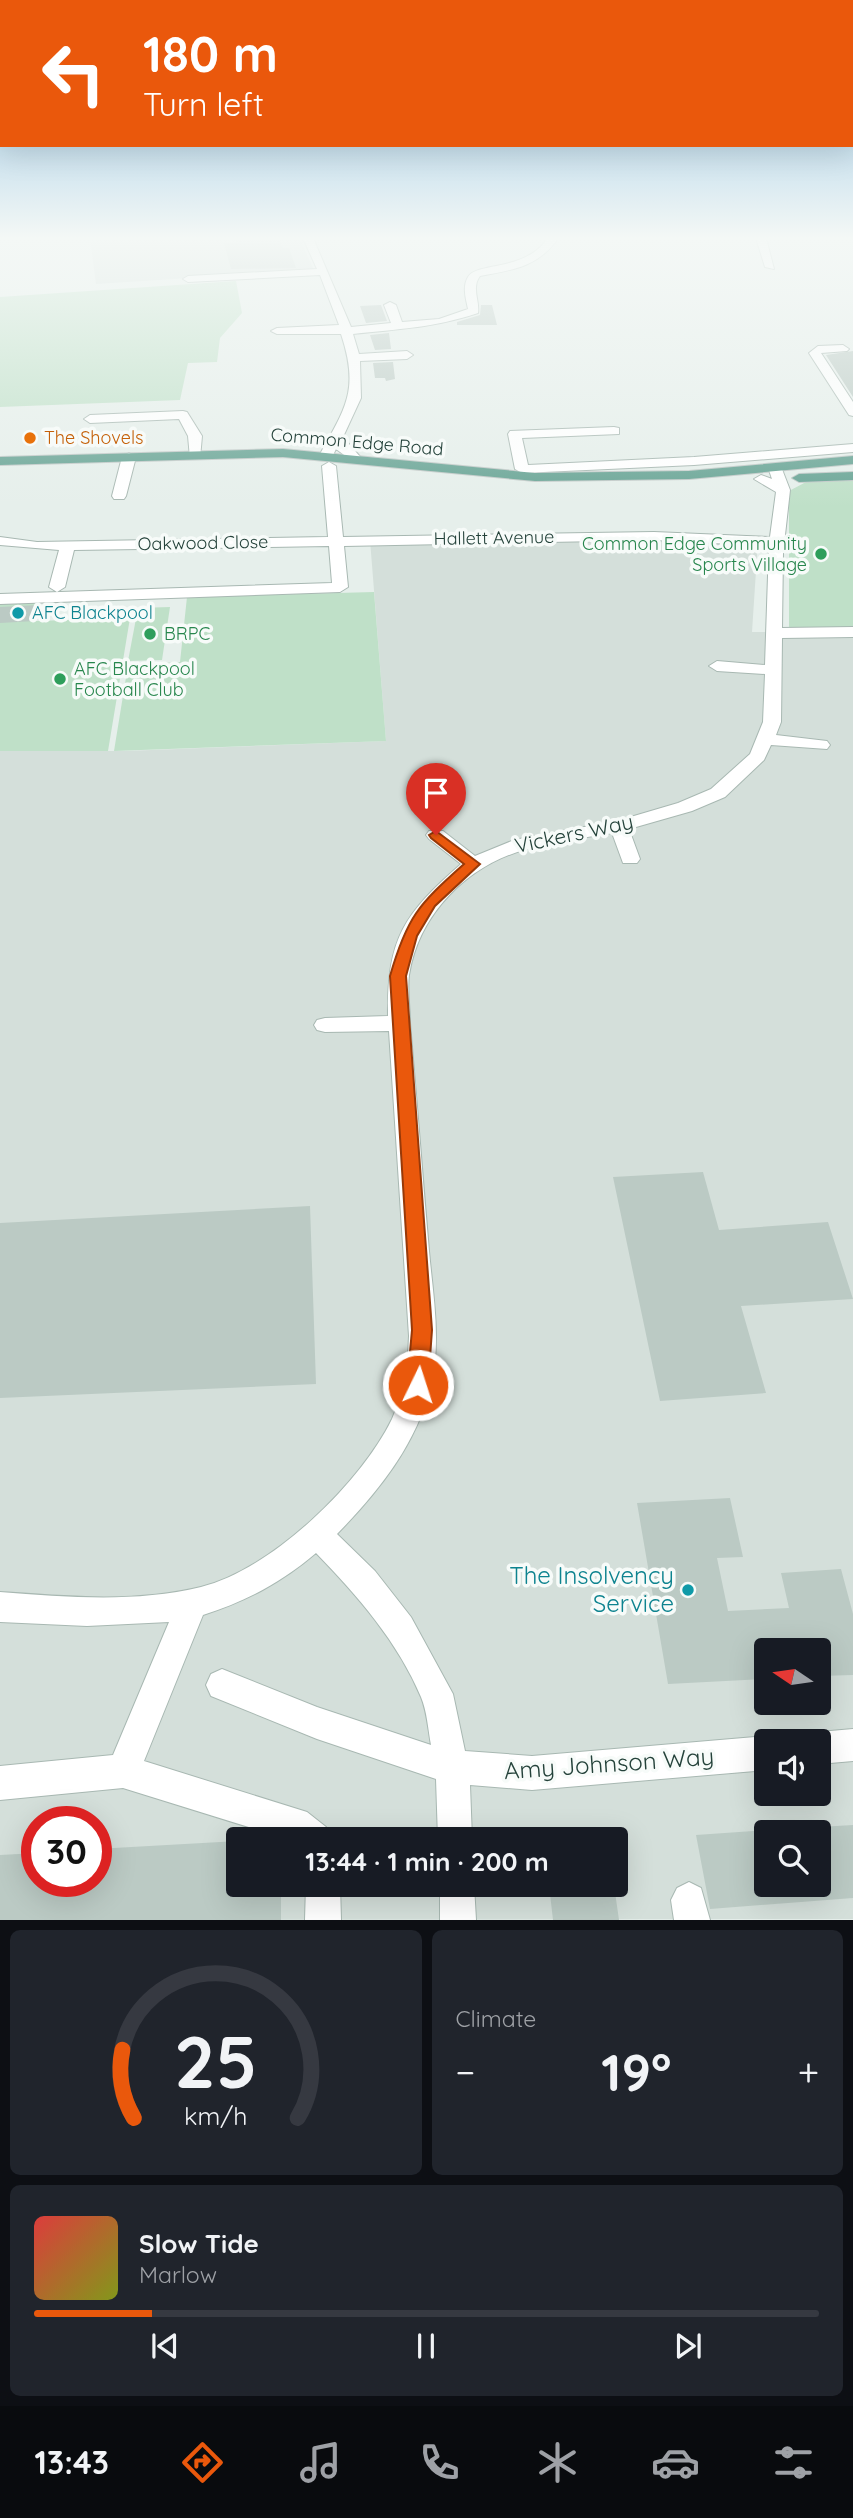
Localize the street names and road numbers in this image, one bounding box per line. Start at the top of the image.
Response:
street label: Common Edge Road [270,422,444,461]
street label: Hallett Avenue [433,525,555,550]
street label: Oakwood Close [137,530,269,555]
street label: Vickers Way [512,808,635,858]
street label: Amy Johnson Way [503,1741,715,1785]

